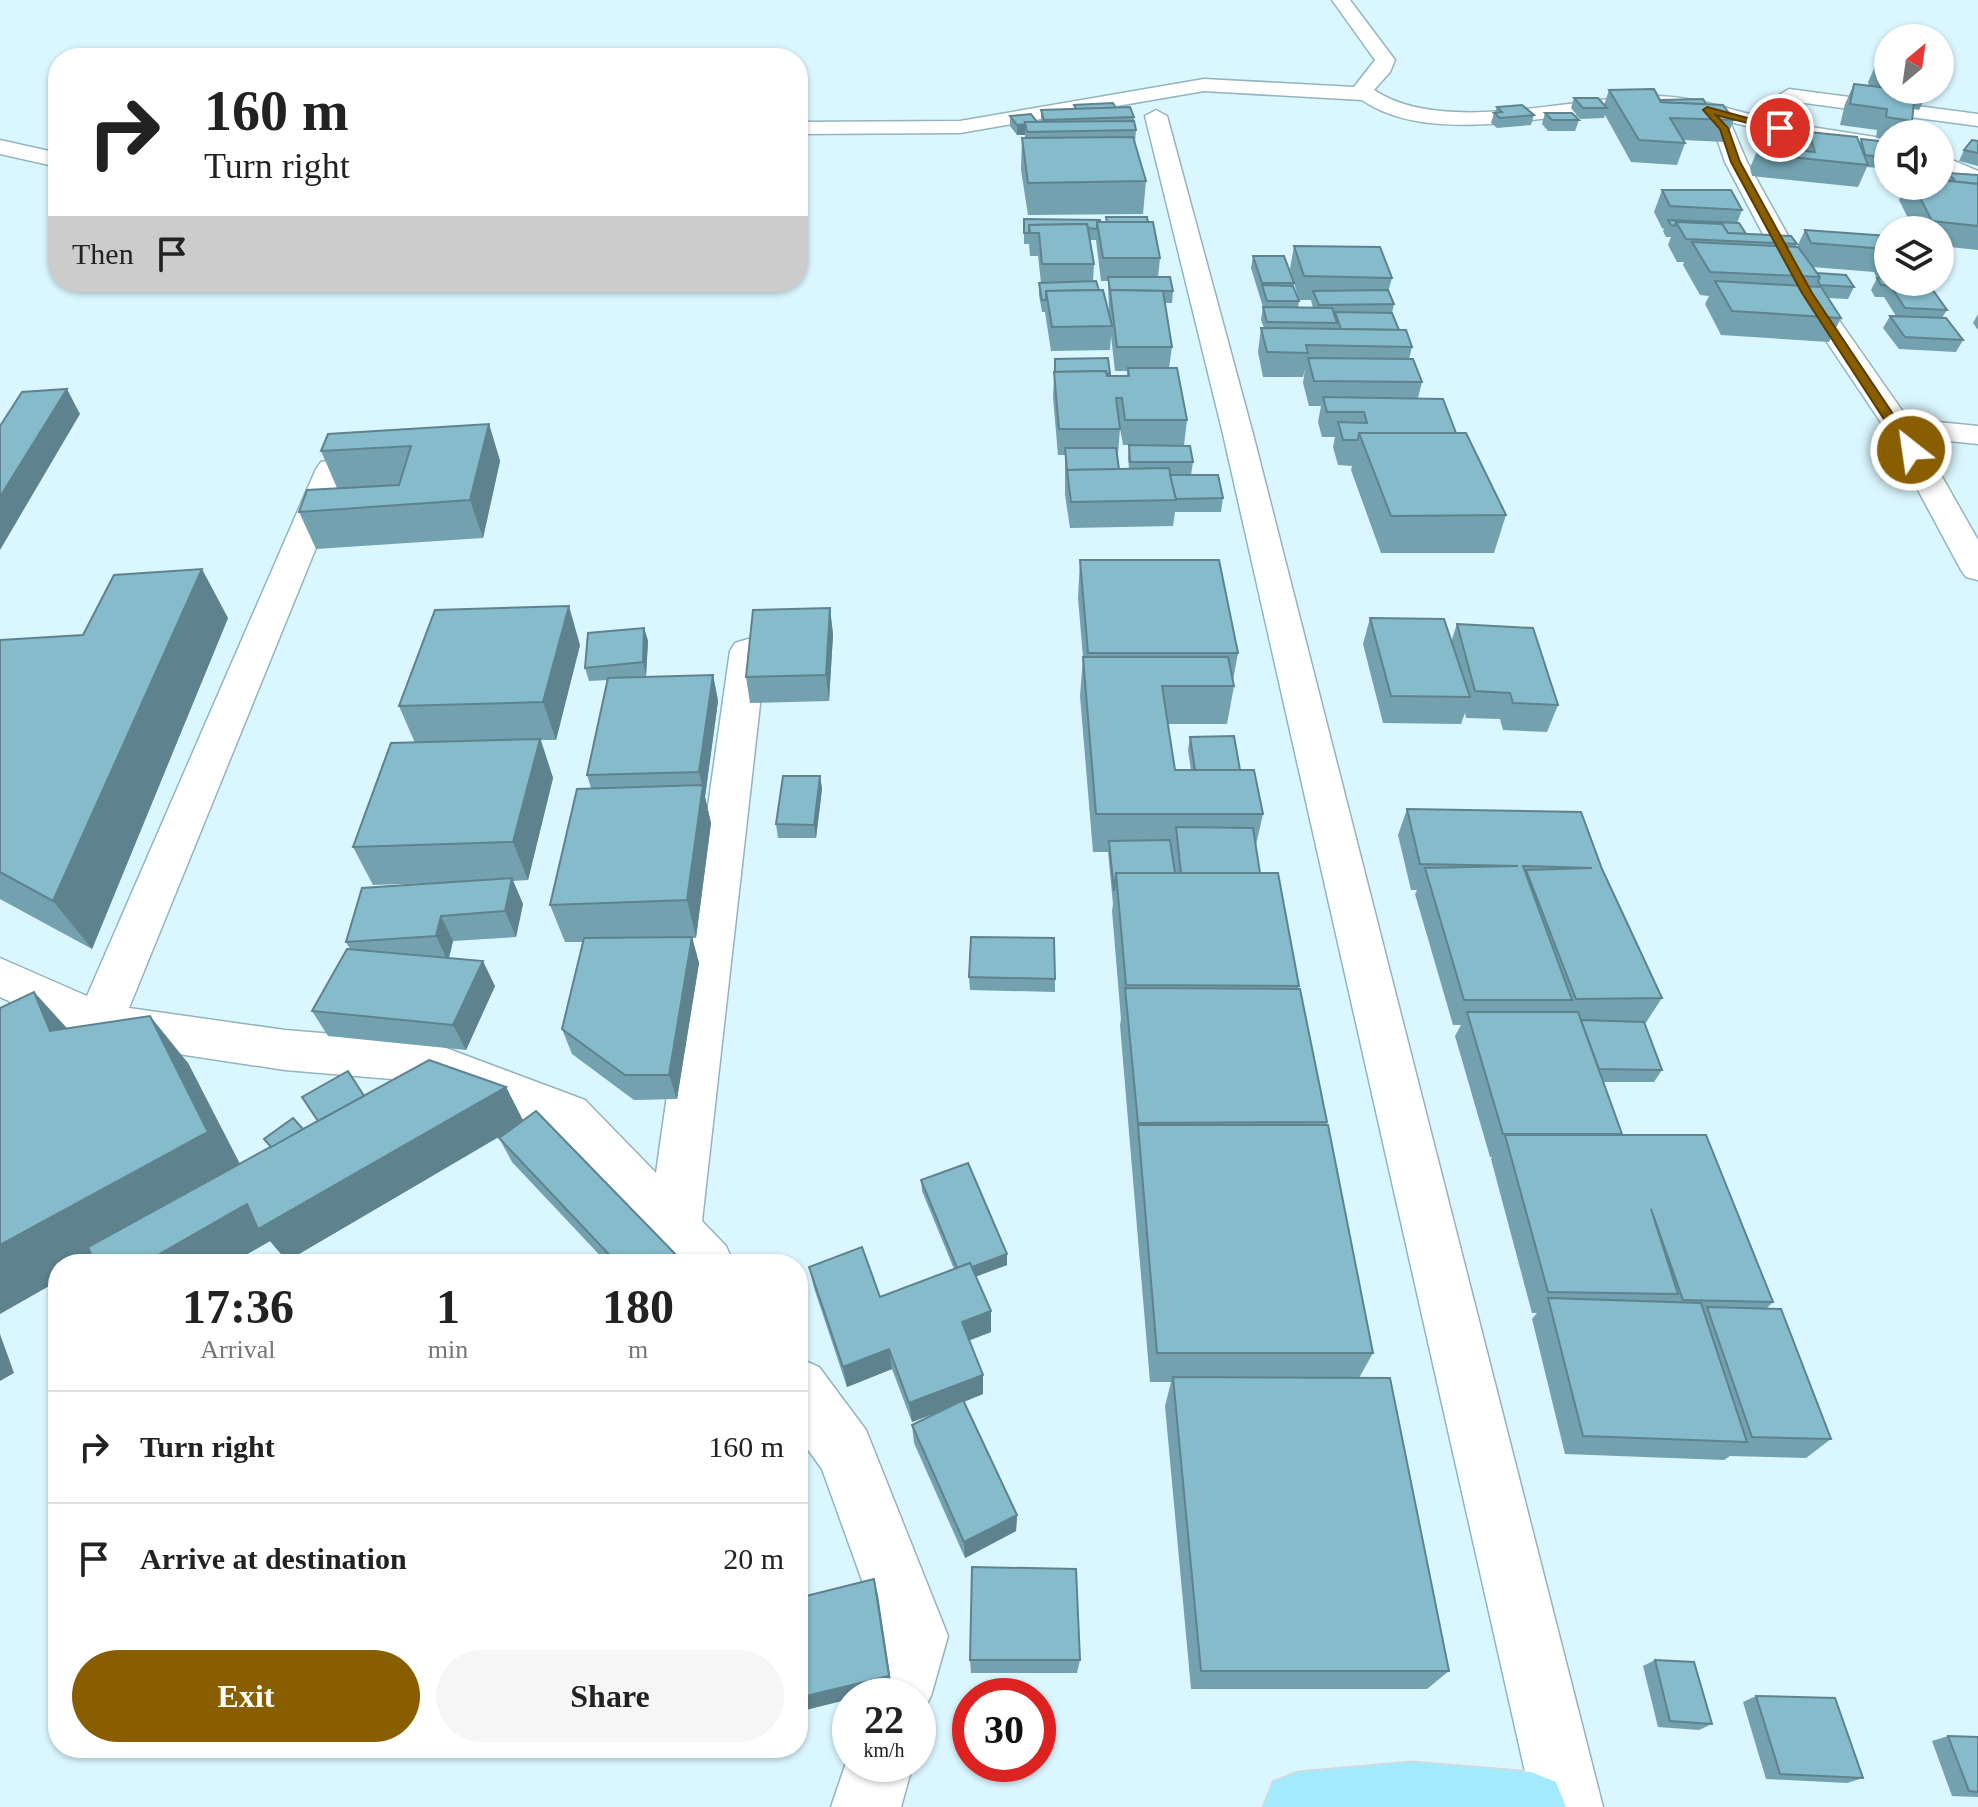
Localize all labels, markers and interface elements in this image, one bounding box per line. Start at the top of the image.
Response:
north arrow [1874,24,1954,104]
map controls [1874,24,1954,296]
icon: right [72,80,176,184]
text: 160 m [204,80,349,142]
pin [1746,94,1814,162]
icon: arrive [1758,106,1802,150]
button: sound [1874,120,1954,200]
text: Turn right [204,146,350,186]
button: layers [1874,216,1954,296]
icon: arrive [150,232,194,276]
text: Then [72,237,134,270]
position arrow [1869,408,1953,492]
text: 17:36 [182,1280,294,1333]
text: 1 [436,1280,460,1333]
text: 180 [602,1280,674,1333]
text: Arrival [200,1335,275,1364]
text: min [428,1335,468,1364]
text: m [628,1335,648,1364]
icon: right [72,1425,116,1469]
text: Turn right [140,1430,275,1463]
text: 160 m [708,1430,784,1463]
icon: arrive [72,1537,116,1581]
text: Arrive at destination [140,1542,407,1575]
text: 20 m [723,1542,784,1575]
button: Exit [72,1650,420,1742]
button: Share [436,1650,784,1742]
speed limit sign: 30 [952,1678,1056,1782]
text: 22 [864,1697,904,1742]
text: km/h [863,1739,905,1761]

